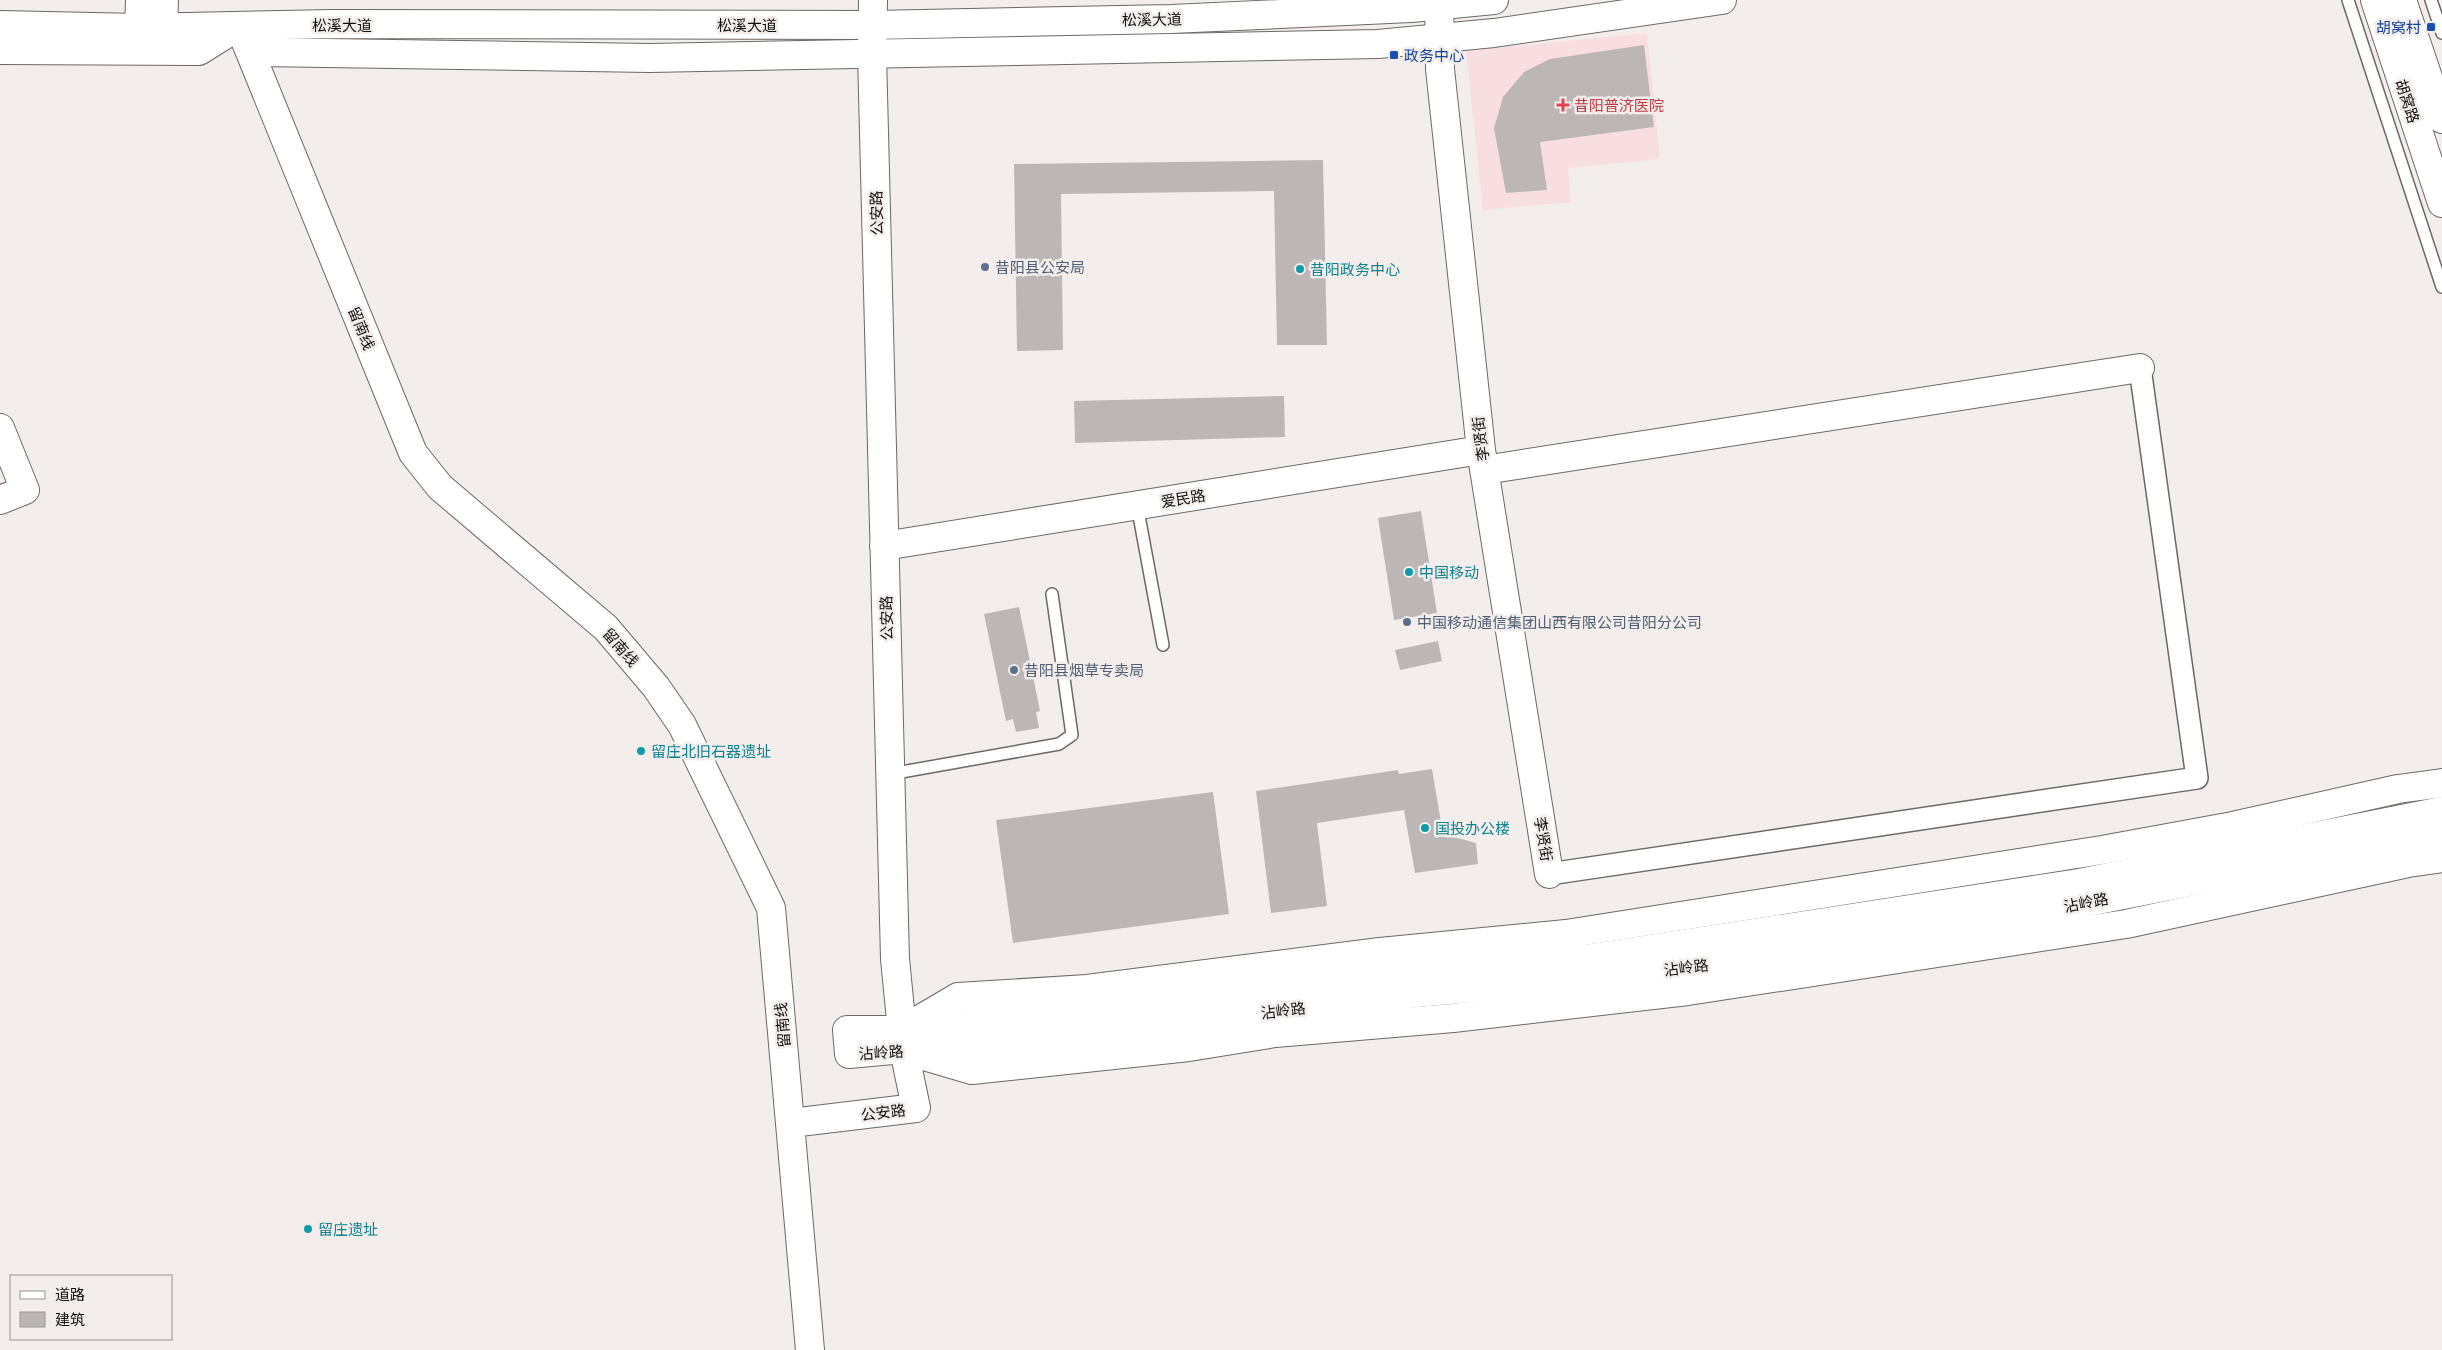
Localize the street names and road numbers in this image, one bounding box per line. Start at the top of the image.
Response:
street label: 松溪大道 [1122,9,1182,29]
street label: 松溪大道 [312,16,372,34]
street label: 松溪大道 [717,16,777,34]
street label: 胡窝路 [2392,77,2424,125]
street label: 公安路 [867,190,885,236]
street label: 留南线 [345,304,379,352]
street label: 李贤街 [1468,416,1492,462]
street label: 爱民路 [1159,486,1207,510]
street label: 公安路 [877,595,895,641]
street label: 留南线 [599,624,643,670]
street label: 李贤街 [1532,815,1556,863]
street label: 沾岭路 [2062,889,2110,915]
street label: 沾岭路 [1663,955,1709,979]
street label: 沾岭路 [1260,998,1306,1022]
street label: 留南线 [771,1002,793,1048]
street label: 沾岭路 [858,1041,904,1063]
street label: 公安路 [860,1100,906,1124]

